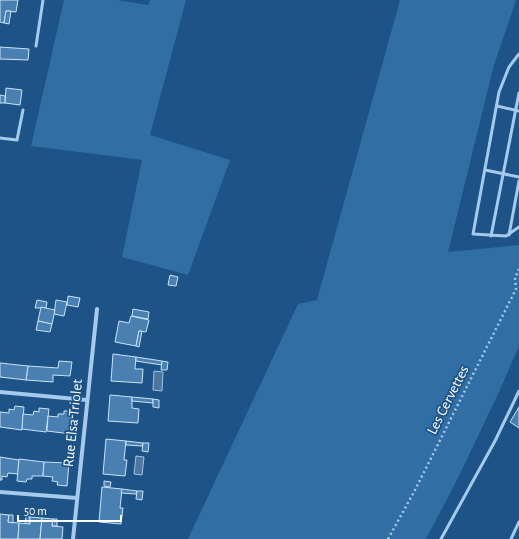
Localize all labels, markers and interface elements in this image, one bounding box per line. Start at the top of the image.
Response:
street label: Les Cervettes [424,363,472,437]
street label: Rue Elsa Triolet [61,378,85,468]
scale bar [18,497,121,523]
text: 50 m [24,505,47,517]

